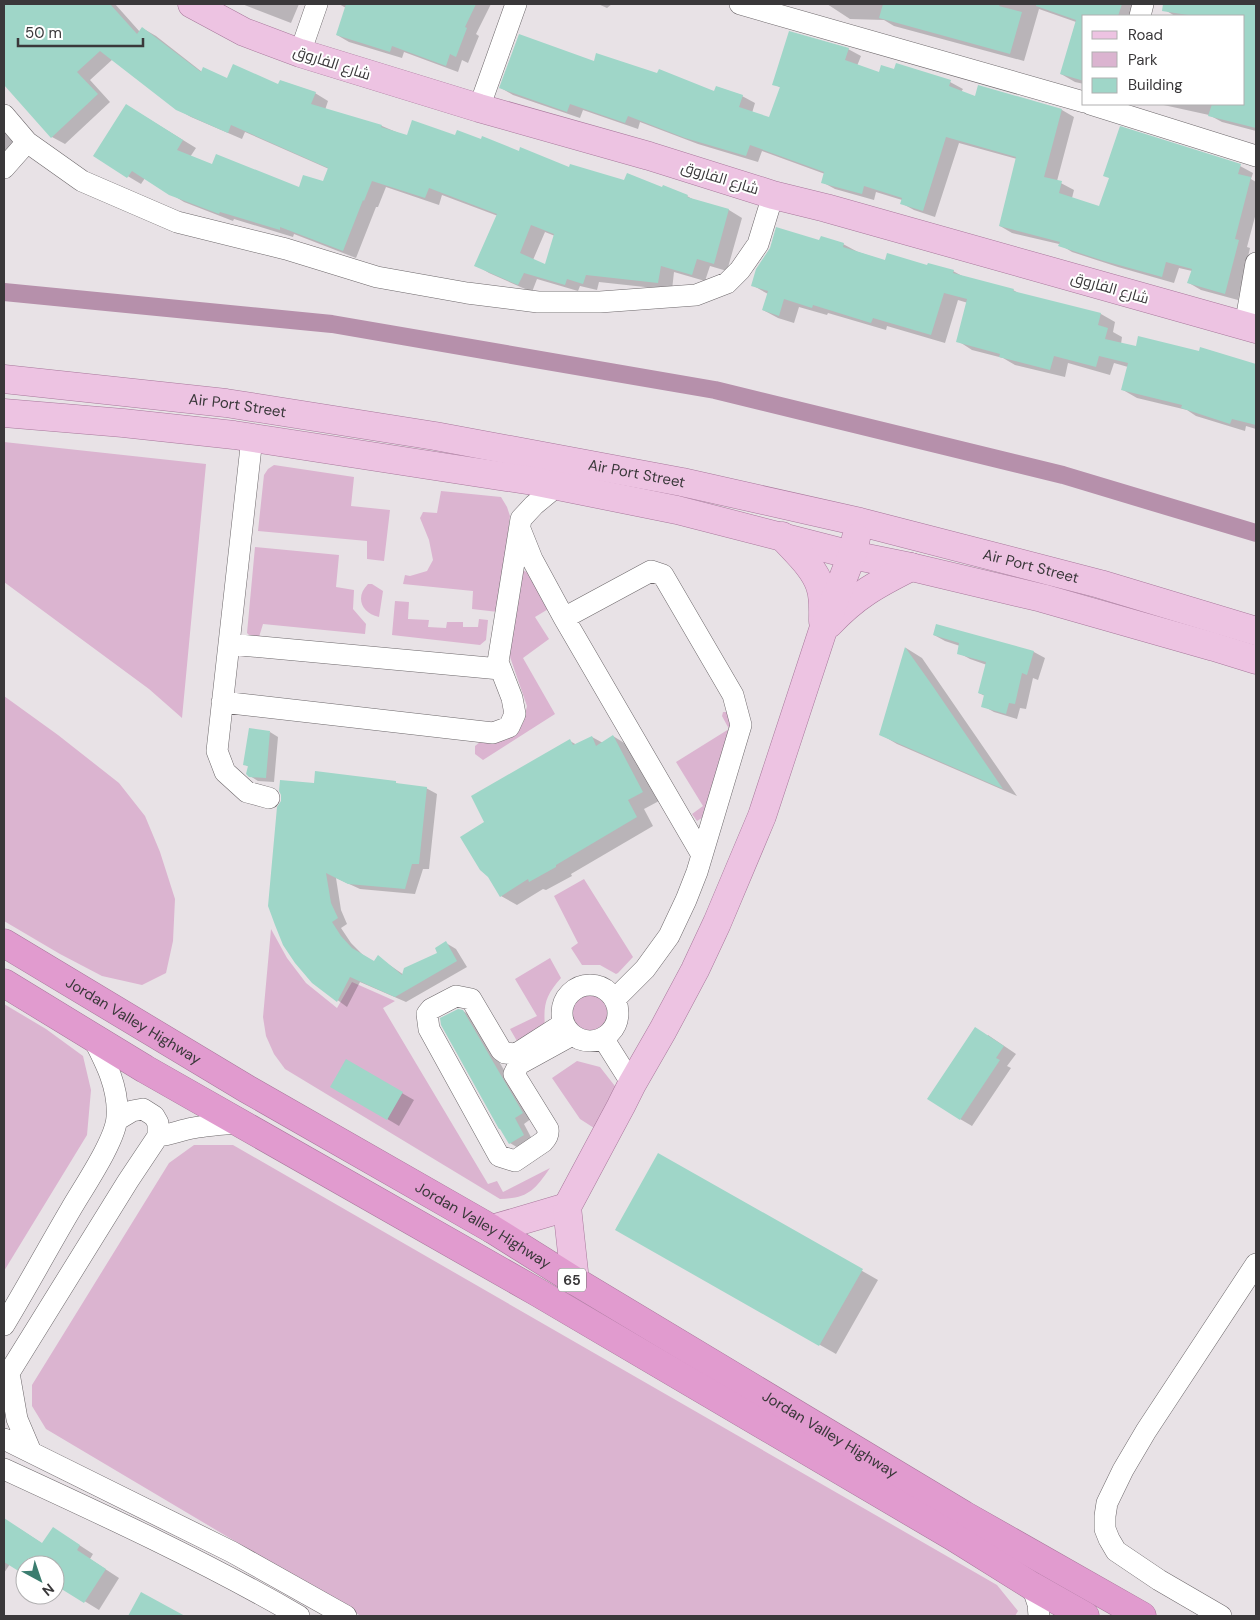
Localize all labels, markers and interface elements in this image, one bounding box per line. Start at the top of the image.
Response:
scale bar [18,15,142,47]
legend [1082,15,1245,105]
text: 50 m [25,23,62,43]
text: Road [1128,25,1163,45]
street label: شارع الفاروق [290,41,373,86]
text: Park [1128,50,1158,70]
text: Building [1128,75,1183,95]
street label: شارع الفاروق [678,157,761,200]
street label: شارع الفاروق [1068,267,1151,310]
street label: Air Port Street [188,389,288,422]
street label: Air Port Street [586,455,687,492]
street label: Air Port Street [981,544,1081,588]
street label: Jordan Valley Highway [62,972,206,1070]
street label: Jordan Valley Highway [411,1177,555,1274]
road number: 65 [558,1268,586,1292]
street label: Jordan Valley Highway [758,1386,902,1483]
north arrow [15,1555,65,1605]
text: N [39,1580,58,1600]

